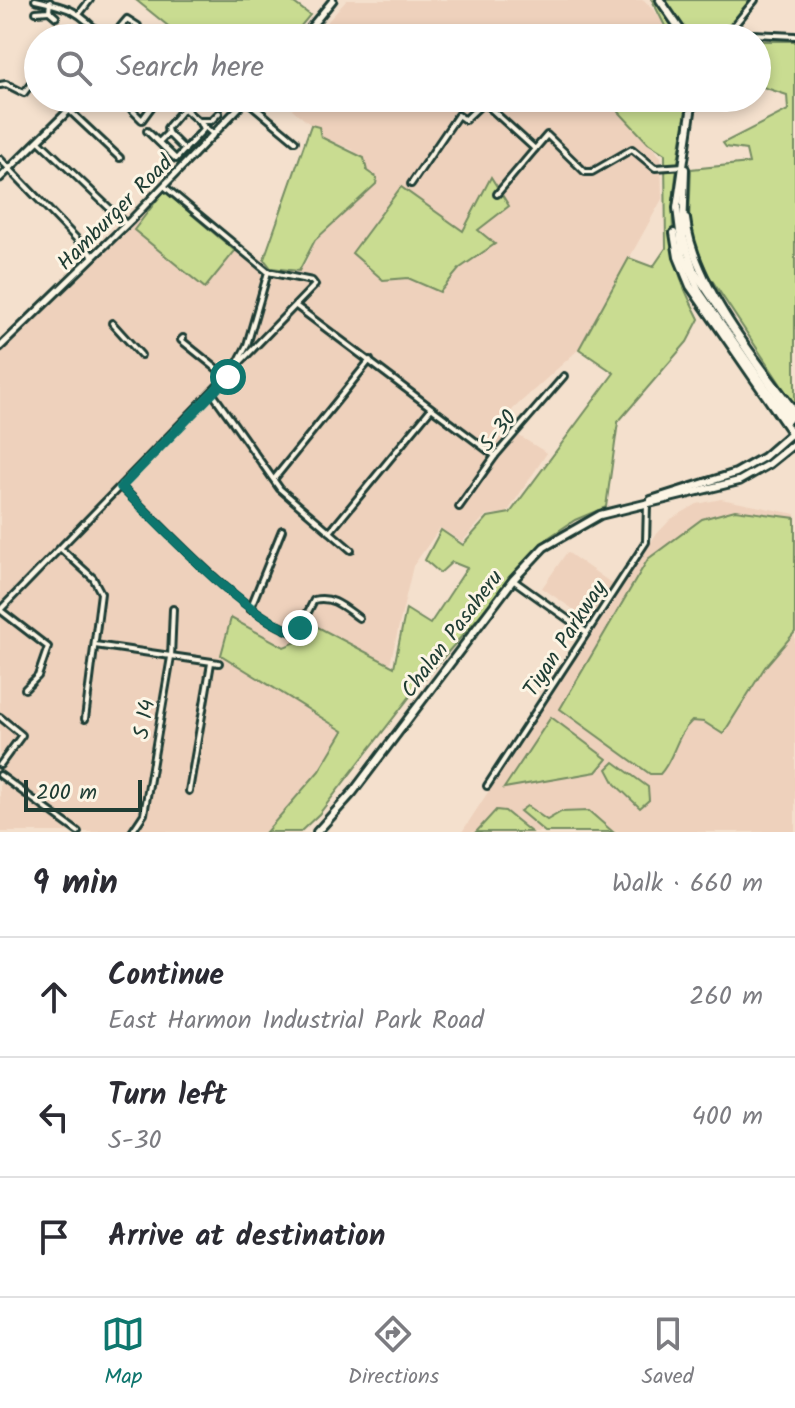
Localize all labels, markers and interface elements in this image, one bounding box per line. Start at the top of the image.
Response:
search box [24,24,771,112]
text: Search here [116,44,264,92]
icon: search [52,46,96,90]
street label: Hamburger Road [49,147,183,280]
route start [210,359,246,395]
street label: S-30 [471,403,527,460]
street label: Chalan Pasaheru [393,563,513,706]
street label: Tiyan Parkway [515,573,617,705]
route end [282,610,318,646]
street label: S 14 [125,697,166,742]
scale bar [24,776,142,812]
text: 200 m [36,776,97,811]
text: 9 min [32,857,118,911]
text: Walk · 660 m [612,863,763,905]
text: Continue [108,952,224,1000]
icon: ahead [32,975,76,1019]
text: 260 m [689,976,763,1018]
text: East Harmon Industrial Park Road [108,1000,484,1042]
text: Turn left [108,1072,227,1120]
icon: left [32,1095,76,1139]
text: 400 m [692,1096,763,1138]
text: S-30 [108,1120,162,1162]
text: Arrive at destination [108,1213,385,1261]
icon: arrive [32,1215,76,1259]
tab: Map [101,1312,145,1395]
tab: Directions [348,1312,439,1395]
tab: Saved [642,1312,694,1395]

